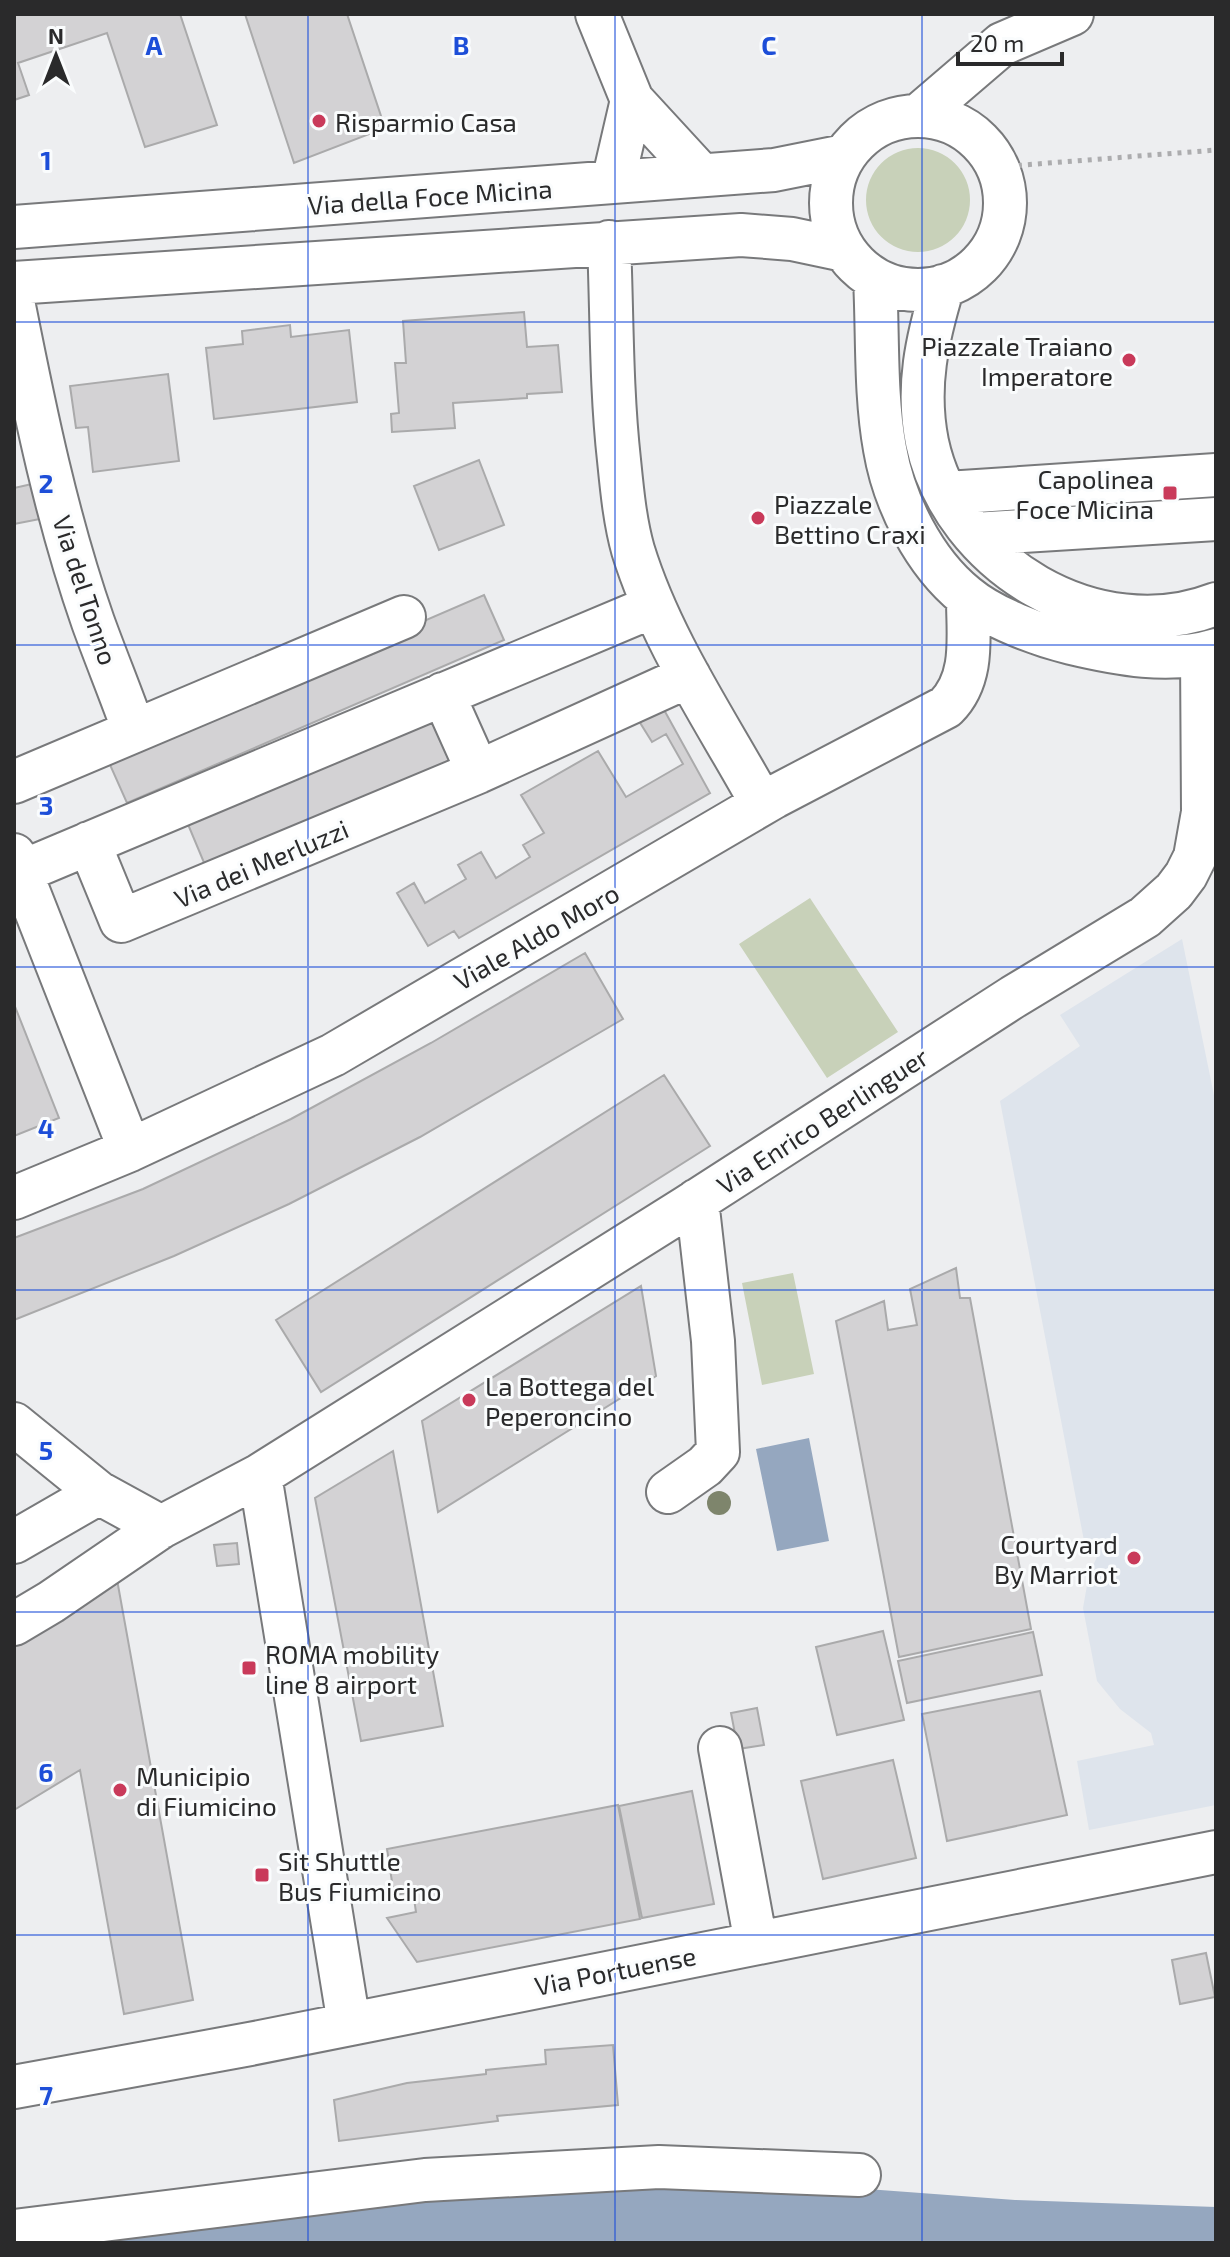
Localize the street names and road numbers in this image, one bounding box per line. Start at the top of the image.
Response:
street label: Via della Foce Micina [307,172,553,220]
street label: Via del Tonno [47,511,125,669]
street label: Via dei Merluzzi [169,812,353,914]
street label: Viale Aldo Moro [448,876,624,996]
street label: Via Enrico Berlinguer [711,1040,933,1200]
street label: Via Portuense [532,1939,698,2001]

